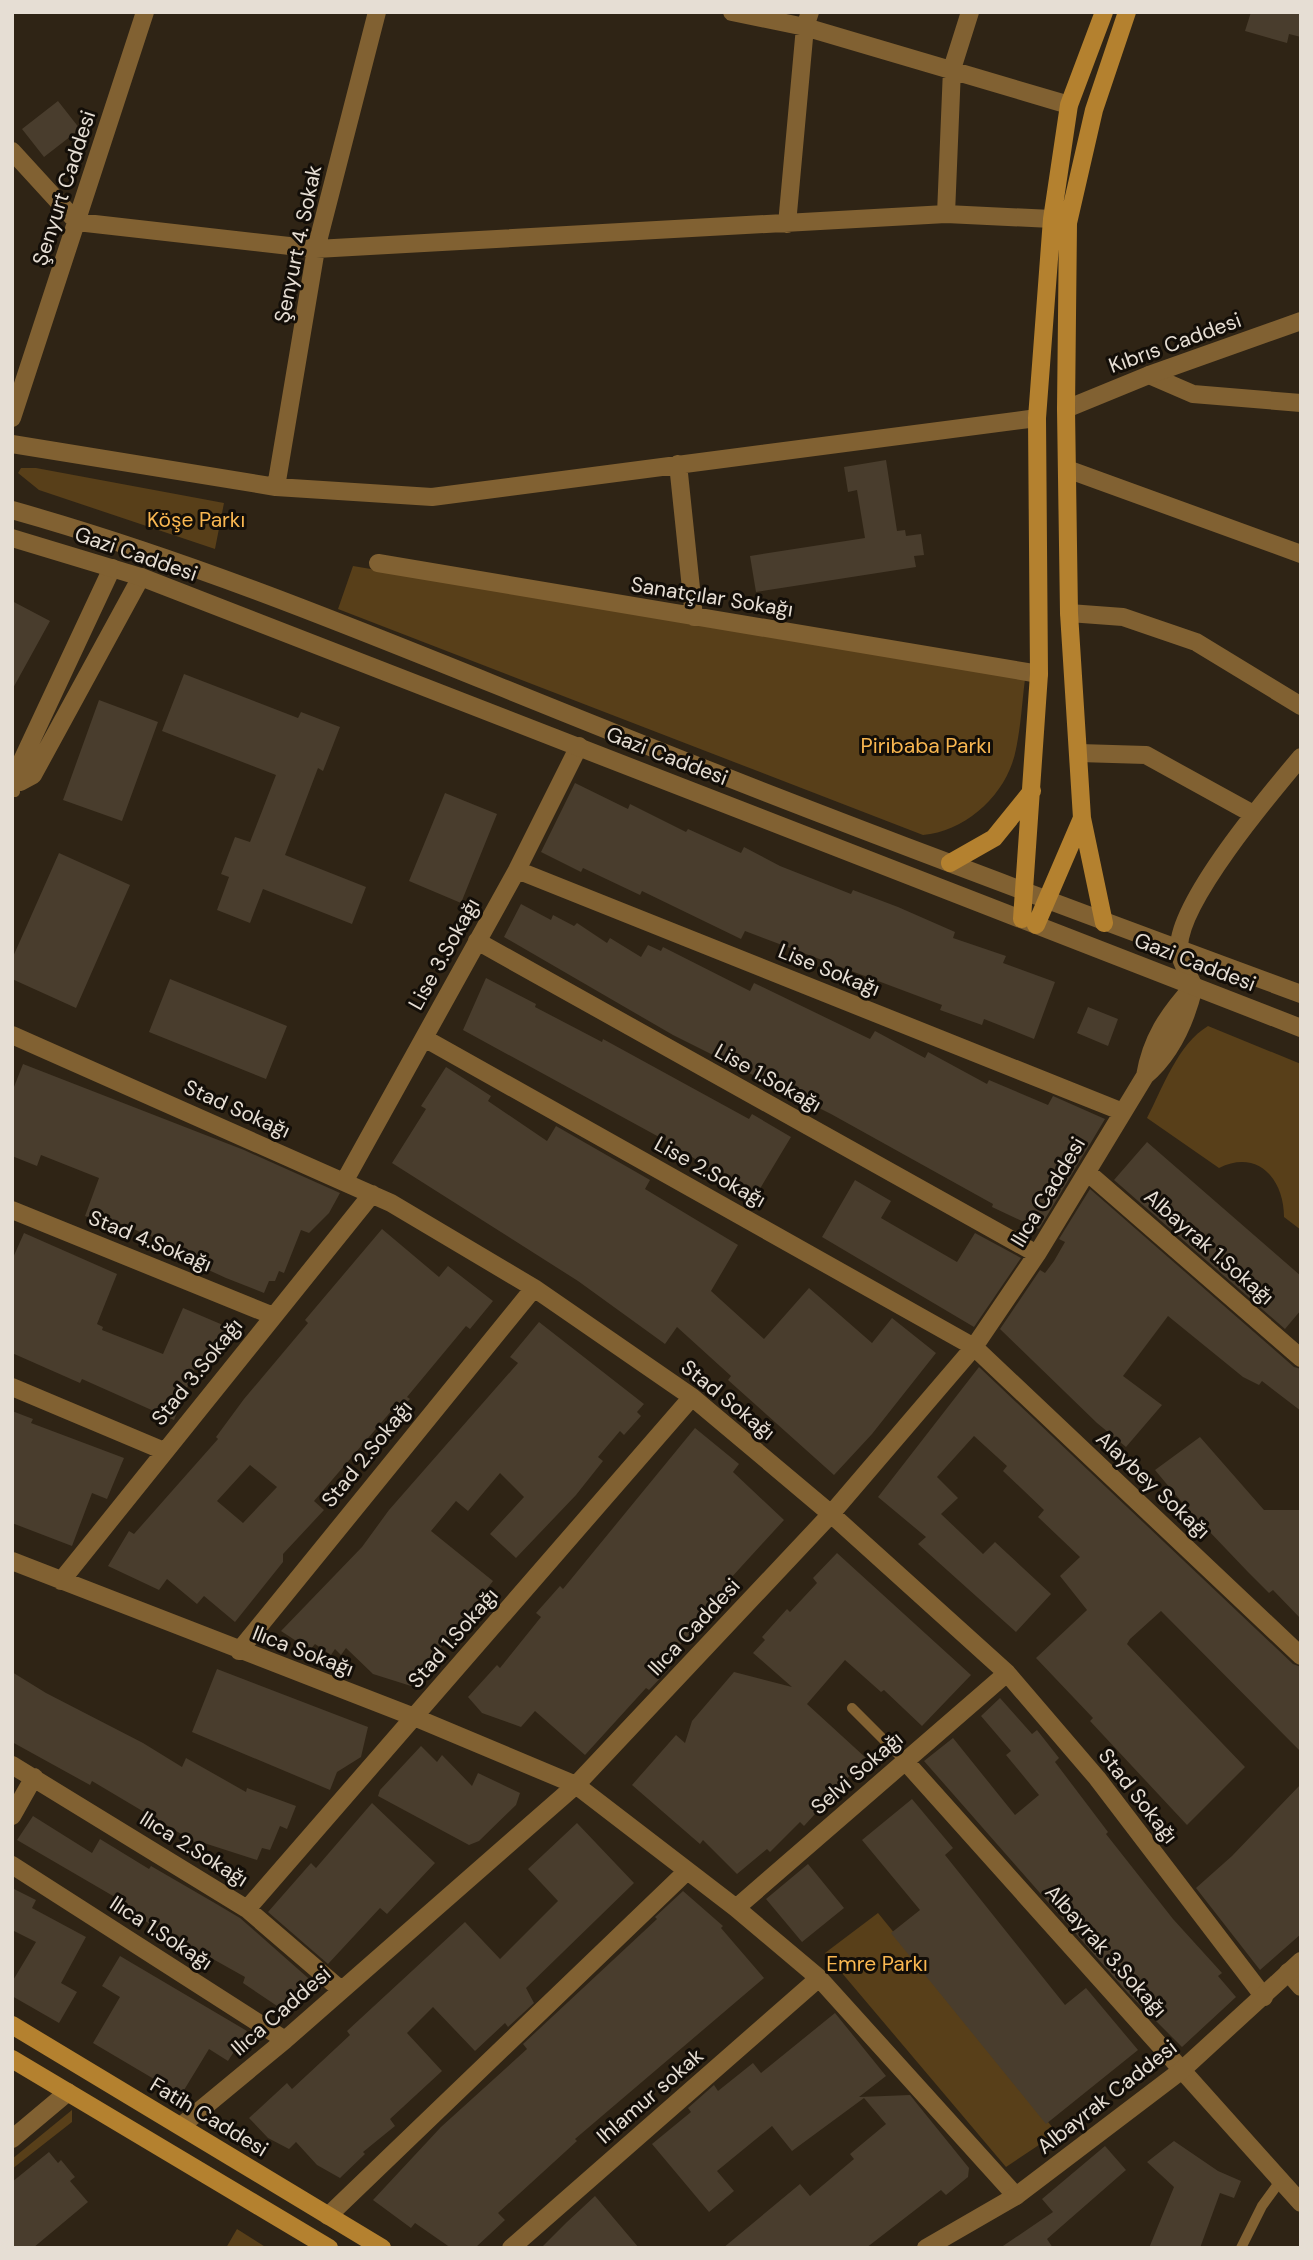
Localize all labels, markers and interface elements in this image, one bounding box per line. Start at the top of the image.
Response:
street label: Şenyurt Caddesi [26,107,102,269]
street label: Şenyurt 4. Sokak [268,162,328,326]
street label: Kıbrıs Caddesi [1105,306,1245,380]
park label: Köşe Parkı [147,506,245,534]
street label: Gazi Caddesi [71,520,201,588]
street label: Sanatçılar Sokağı [629,570,795,624]
street label: Gazi Caddesi [602,720,732,792]
park label: Piribaba Parkı [861,732,991,760]
street label: Lise 3.Sokağı [402,893,486,1015]
street label: Gazi Caddesi [1130,926,1260,998]
street label: Lise Sokağı [774,937,884,1003]
street label: Lise 1.Sokağı [710,1037,826,1119]
street label: Stad Sokağı [179,1073,295,1145]
street label: Lise 2.Sokağı [649,1130,771,1214]
street label: Ilıca Caddesi [1004,1132,1092,1252]
street label: Albayrak 1.Sokağı [1138,1183,1280,1311]
street label: Stad 4.Sokağı [84,1204,216,1278]
street label: Stad 3.Sokağı [145,1313,249,1431]
street label: Stad Sokağı [675,1353,781,1447]
street label: Stad 2.Sokağı [315,1395,419,1513]
street label: Alaybey Sokağı [1090,1425,1216,1545]
street label: Ilıca Caddesi [642,1572,746,1682]
street label: Stad 1.Sokağı [402,1582,504,1694]
street label: Ilıca Sokağı [248,1619,358,1683]
street label: Selvi Sokağı [805,1725,909,1821]
street label: Stad Sokağı [1092,1743,1184,1849]
street label: Ilıca 2.Sokağı [135,1805,253,1893]
street label: Albayrak 3.Sokağı [1039,1879,1173,2023]
street label: Ilıca 1.Sokağı [104,1889,218,1977]
park label: Emre Parkı [826,1950,928,1978]
street label: Ilıca Caddesi [225,1960,337,2062]
street label: Albayrak Caddesi [1031,2034,1183,2160]
street label: Ihlamur sokak [591,2042,710,2150]
street label: Fatih Caddesi [145,2071,273,2163]

